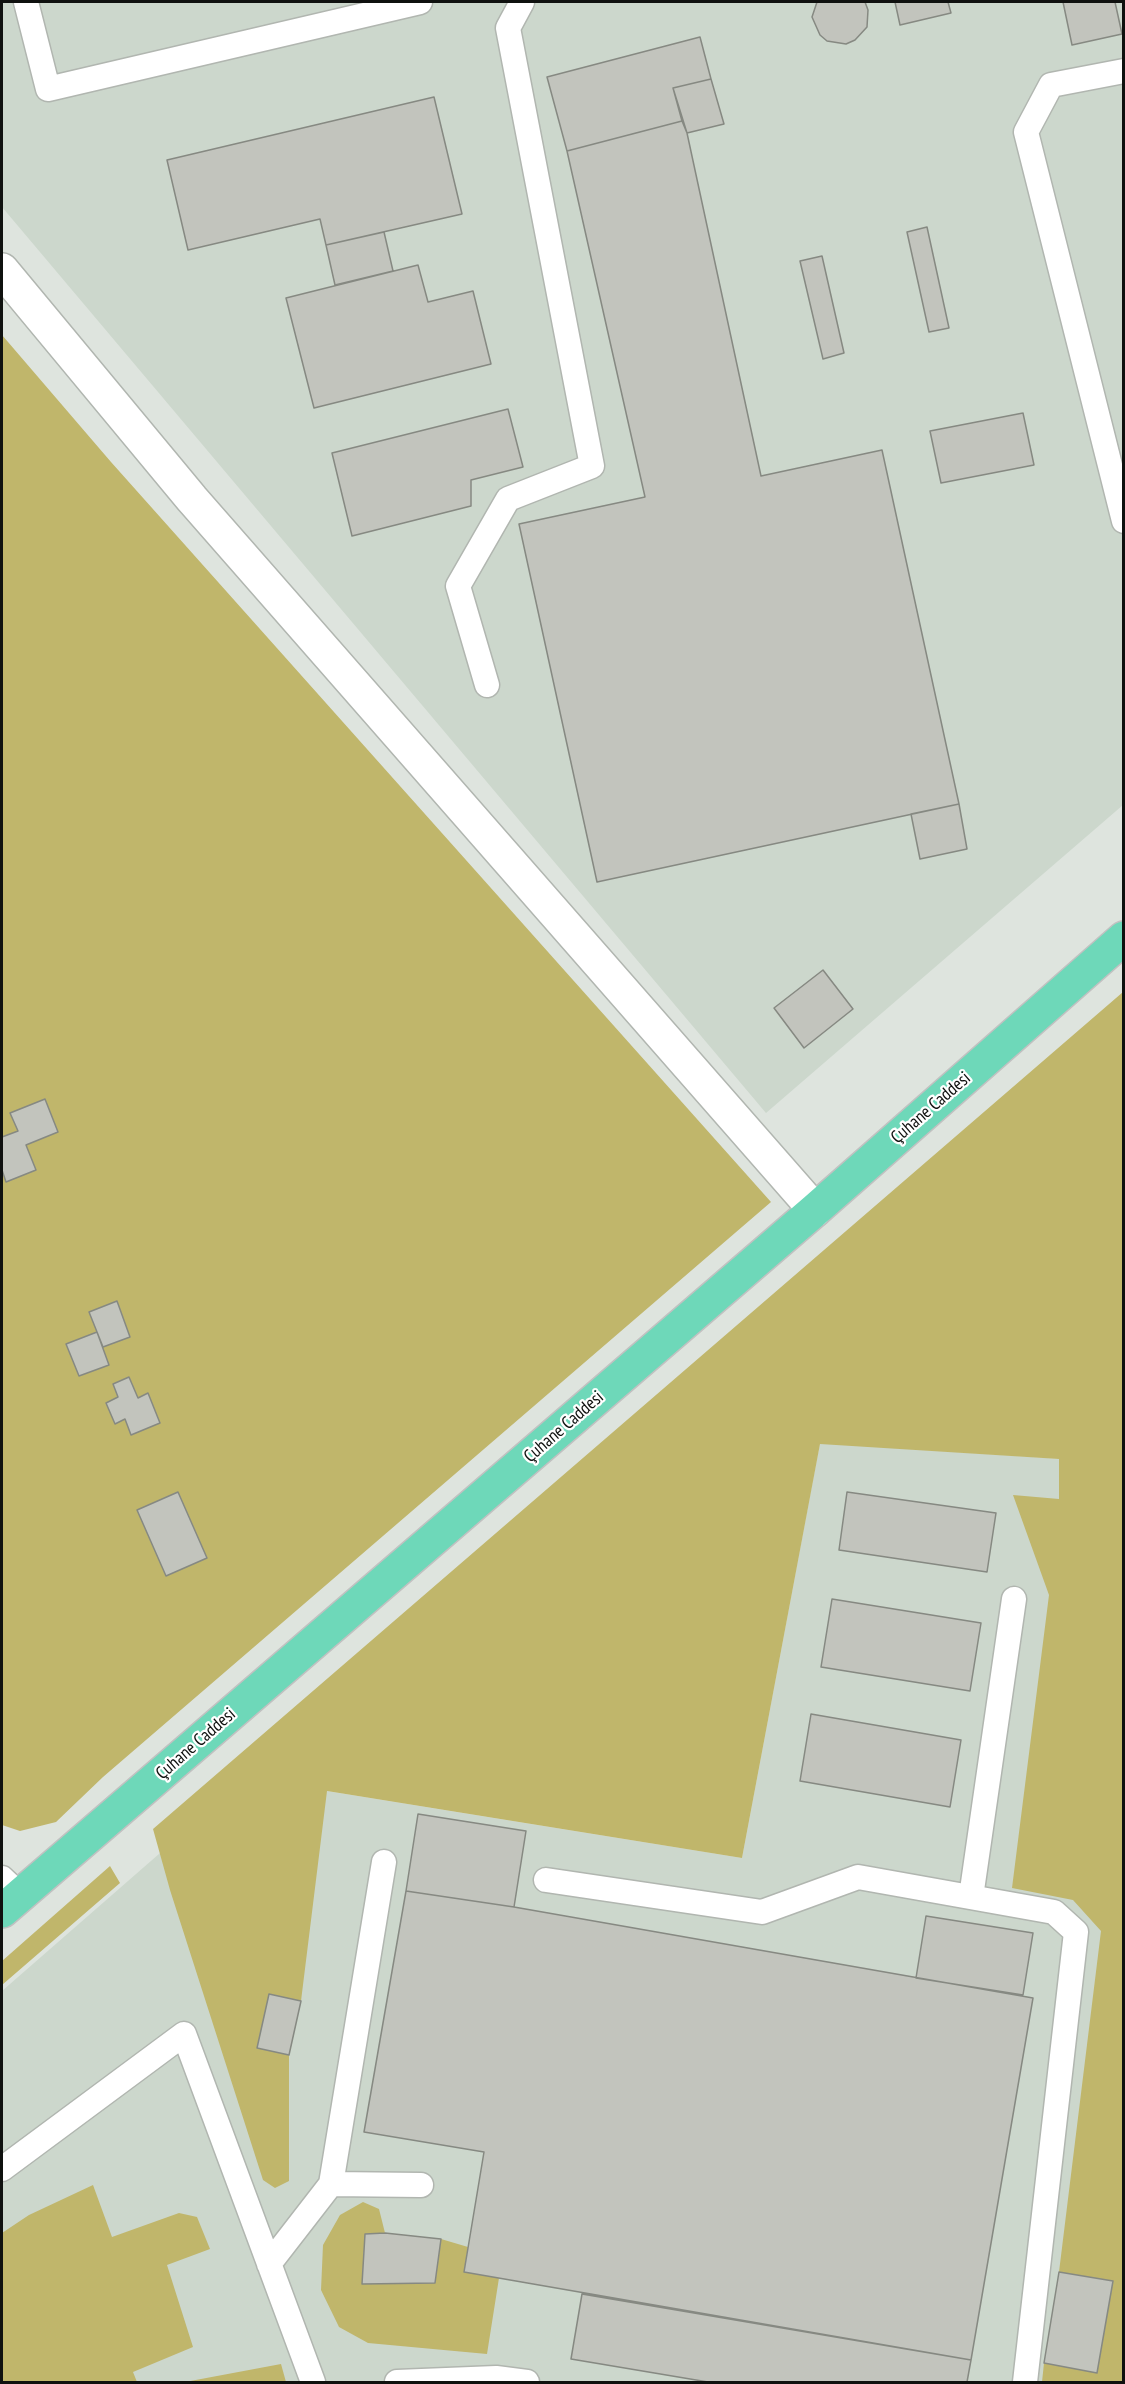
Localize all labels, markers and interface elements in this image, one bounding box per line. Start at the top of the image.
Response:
street label: Çuhane Caddesi [887,1068,975,1148]
street label: Çuhane Caddesi [520,1387,608,1467]
street label: Çuhane Caddesi [152,1704,240,1784]

